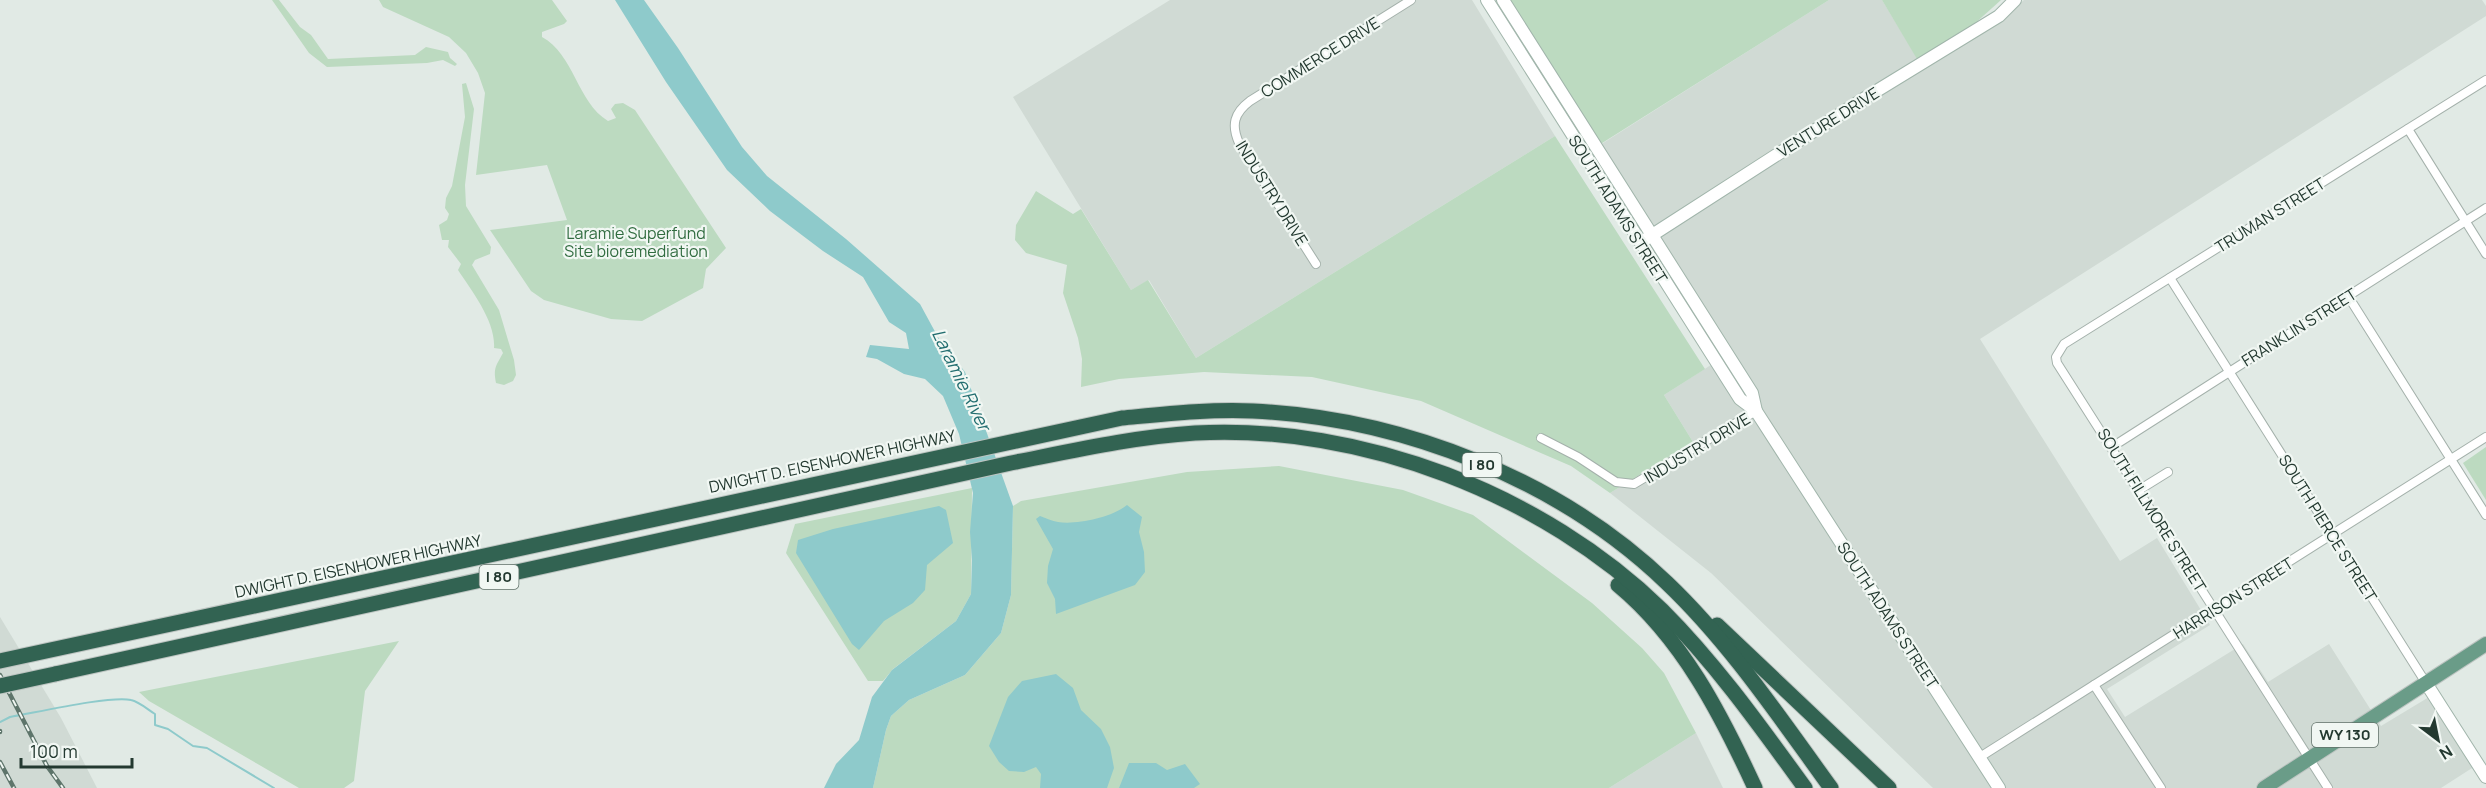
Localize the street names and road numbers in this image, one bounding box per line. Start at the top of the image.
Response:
street label: COMMERCE DRIVE [1256,12,1384,102]
street label: VENTURE DRIVE [1773,82,1883,162]
street label: SOUTH ADAMS STREET [1563,131,1673,288]
street label: INDUSTRY DRIVE [1231,136,1313,250]
street label: TRUMAN STREET [2211,172,2330,258]
street label: FRANKLIN STREET [2237,282,2361,371]
street label: INDUSTRY DRIVE [1640,408,1754,488]
street label: DWIGHT D. EISENHOWER HIGHWAY [707,424,957,498]
street label: SOUTH FILLMORE STREET [2093,424,2212,596]
street label: SOUTH PIERCE STREET [2274,450,2383,606]
road number: I 80 [1462,453,1502,477]
street label: DWIGHT D. EISENHOWER HIGHWAY [233,529,483,603]
street label: SOUTH ADAMS STREET [1832,537,1944,693]
street label: HARRISON STREET [2169,552,2298,644]
road number: I 80 [480,565,518,589]
road number: WY 130 [2312,723,2378,747]

